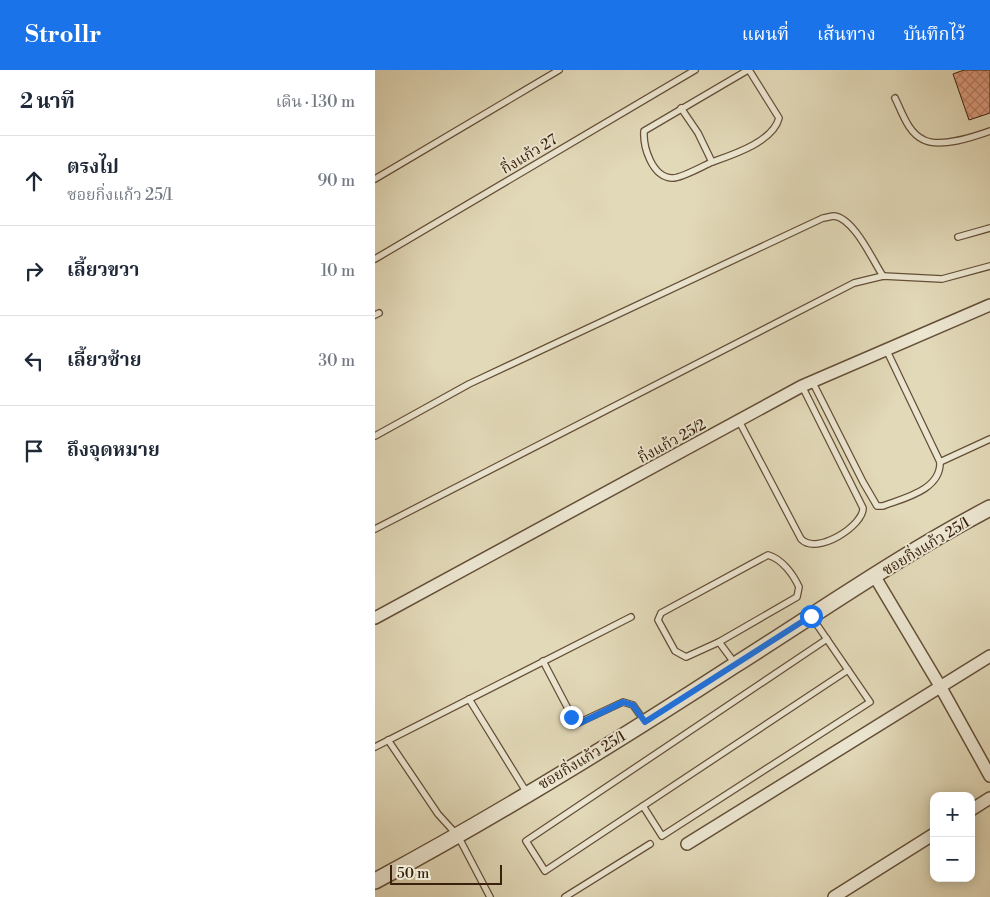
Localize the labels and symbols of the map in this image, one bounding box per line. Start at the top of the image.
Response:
street label: กิ่งแก้ว 27 [497,129,561,179]
street label: กิ่งแก้ว 25/2 [634,414,709,468]
street label: ซอยกิ่งแก้ว 25/1 [878,511,974,580]
route start [800,605,823,628]
route end [560,706,583,729]
street label: ซอยกิ่งแก้ว 25/1 [534,725,630,794]
scale bar [390,862,503,885]

